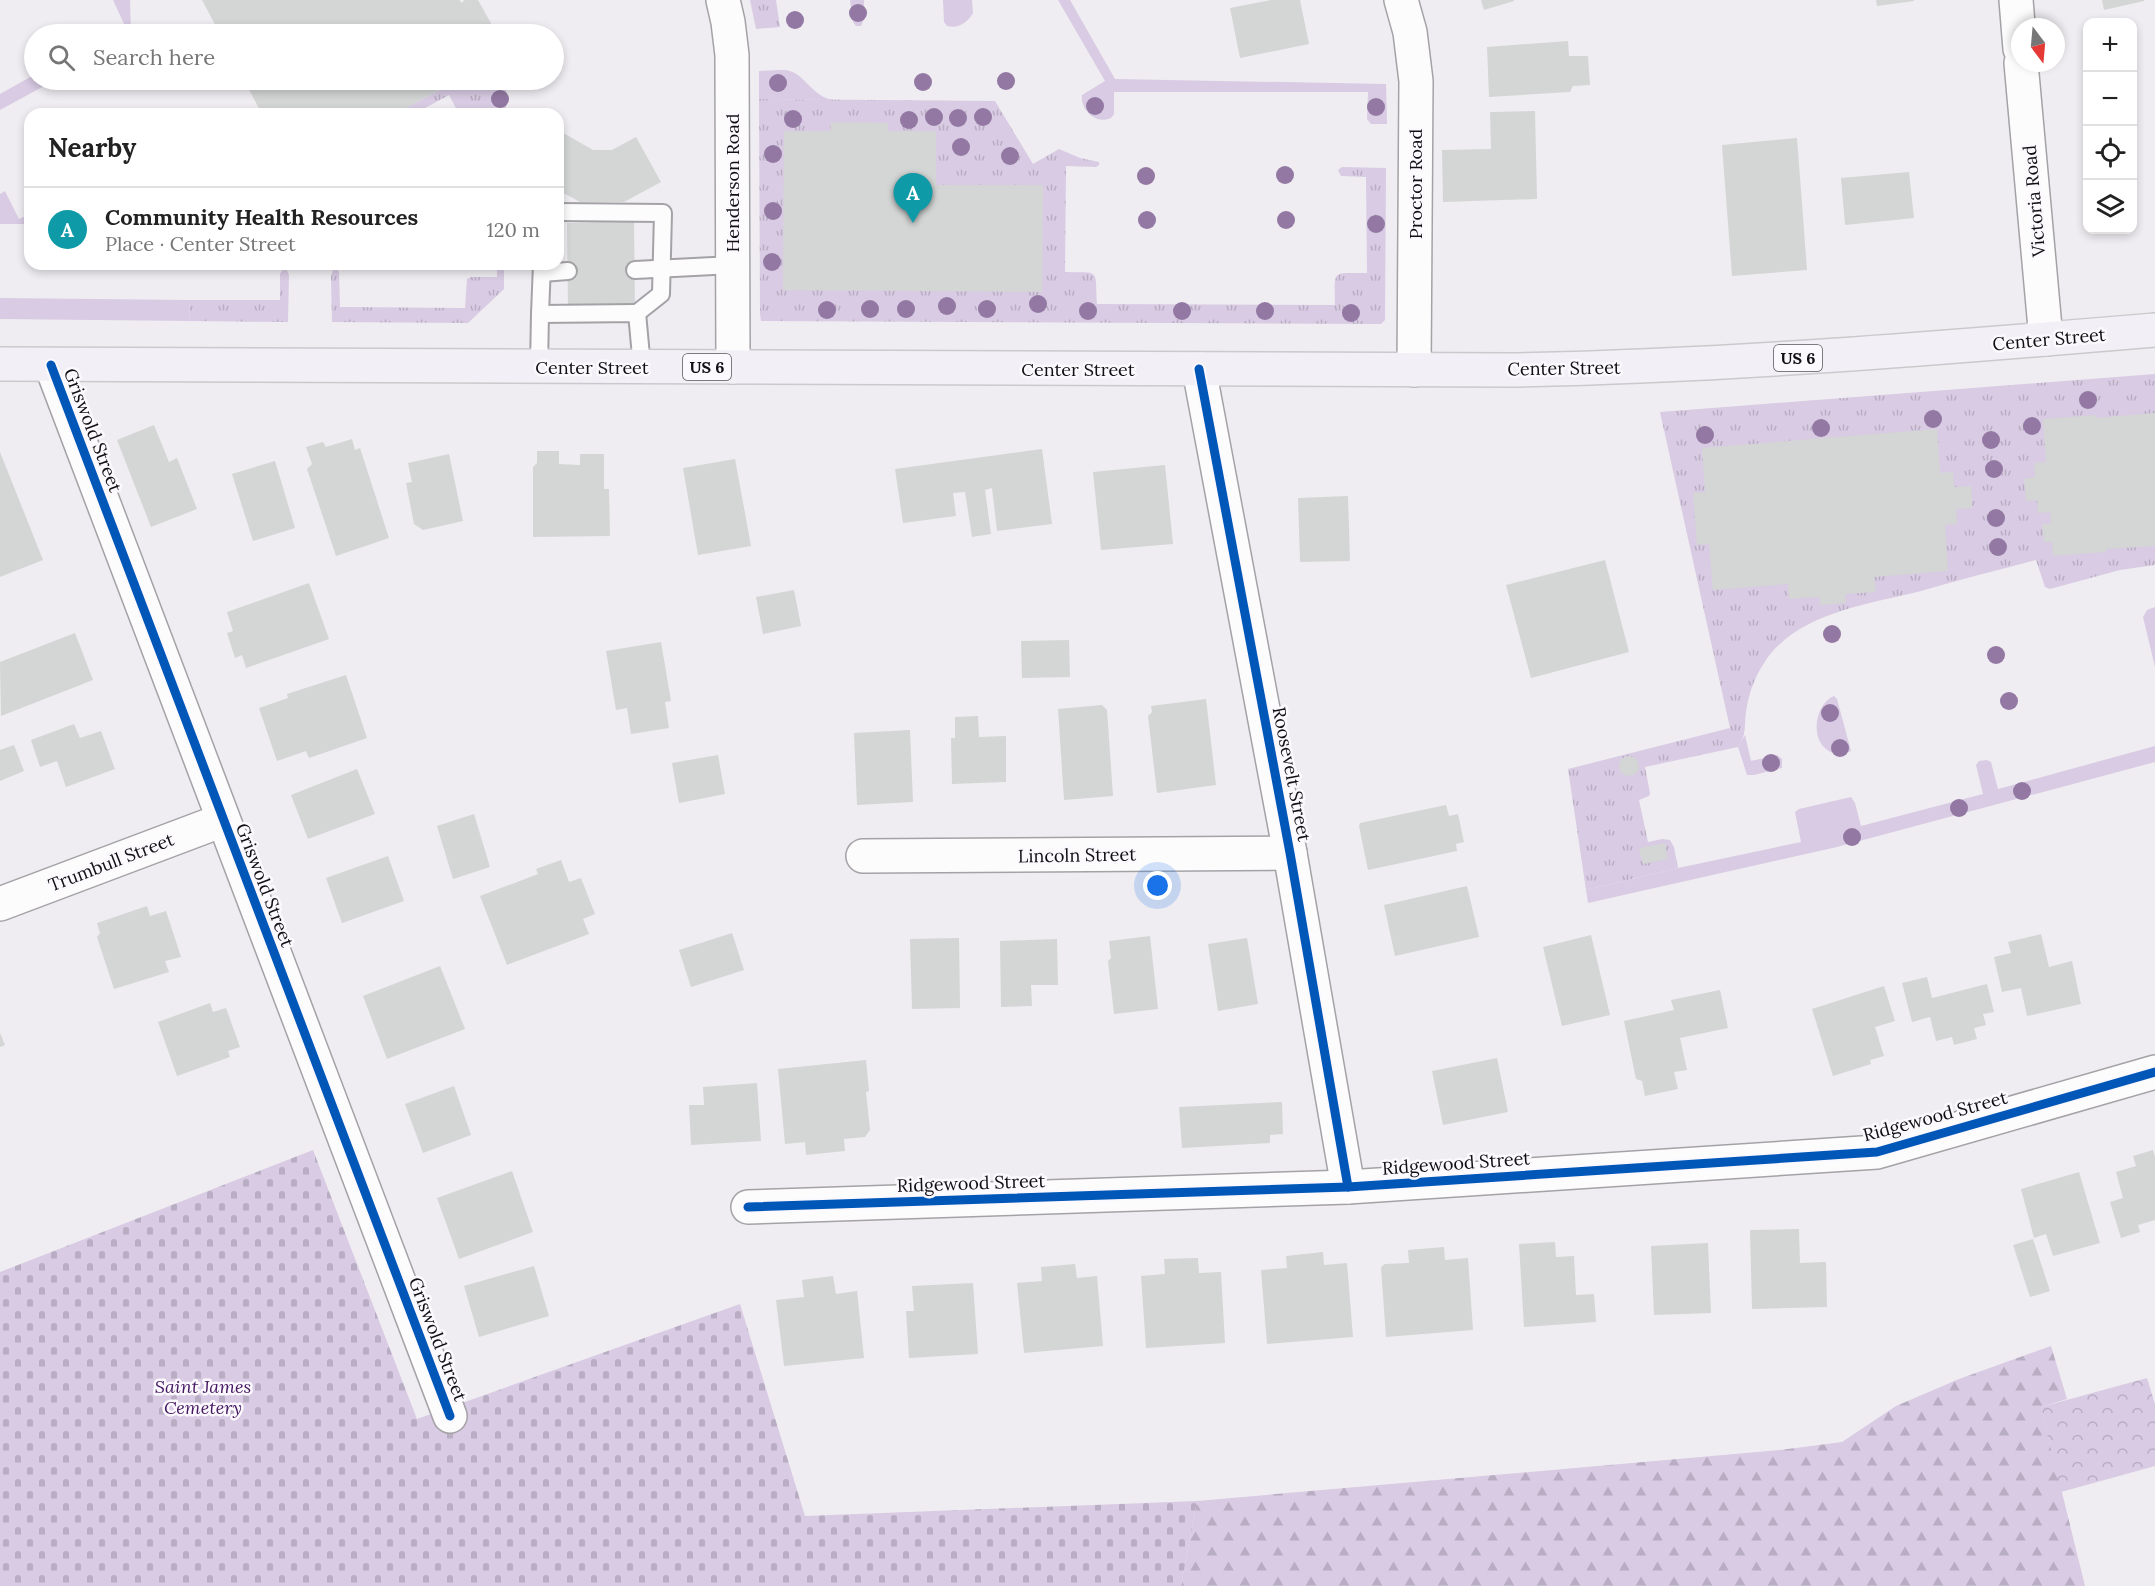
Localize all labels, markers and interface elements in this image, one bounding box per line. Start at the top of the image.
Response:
north arrow [2011,18,2065,72]
map controls [2083,18,2137,234]
button: + [2083,18,2137,72]
search box [24,24,564,90]
icon: search [45,41,78,74]
text: Search here [93,43,215,71]
button: − [2083,72,2137,126]
street label: Henderson Road [721,113,744,252]
button: locate [2083,126,2137,180]
street label: Proctor Road [1404,129,1427,239]
text: Nearby [48,131,136,164]
street label: Victoria Road [2018,144,2050,259]
pin: A [894,174,932,223]
button: layers [2083,180,2137,234]
text: Community Health Resources [105,203,418,231]
text: A [61,217,74,242]
text: 120 m [486,217,540,242]
text: Place · Center Street [105,231,296,256]
street label: Center Street [1992,323,2107,355]
road number: US 6 [1774,345,1822,371]
road number: US 6 [683,354,731,380]
street label: Center Street [535,356,649,379]
street label: Center Street [1507,356,1621,380]
street label: Center Street [1021,358,1135,381]
street label: Griswold Street [59,365,127,495]
street label: Roosevelt Street [1268,705,1316,843]
street label: Griswold Street [231,820,299,950]
street label: Trumbull Street [45,827,177,897]
street label: Lincoln Street [1018,842,1136,868]
your location [1143,871,1172,900]
street label: Ridgewood Street [1860,1086,2010,1146]
street label: Ridgewood Street [1381,1146,1531,1180]
street label: Ridgewood Street [896,1169,1046,1197]
street label: Griswold Street [404,1274,472,1404]
park label: Saint James Cemetery [155,1375,251,1419]

